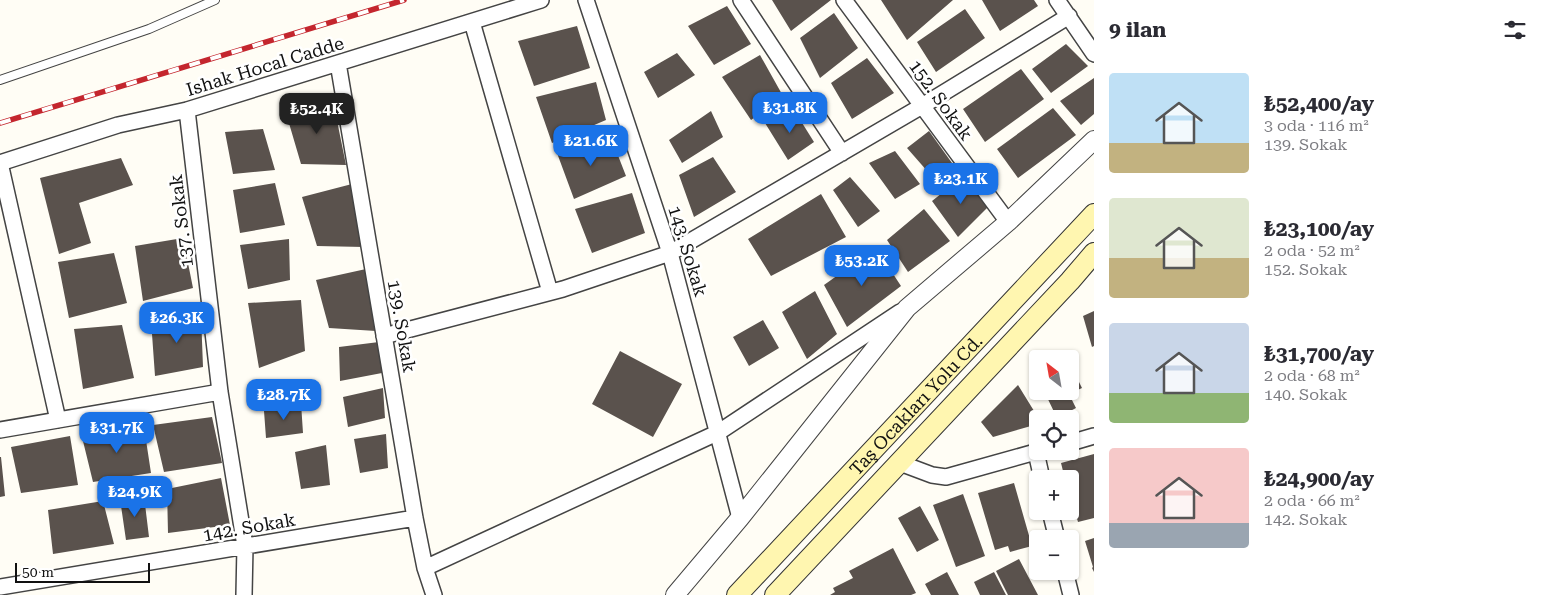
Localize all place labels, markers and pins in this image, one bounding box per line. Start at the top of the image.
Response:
pin: ₺52.4K [276,92,358,135]
pin: ₺31.8K [749,92,831,134]
pin: ₺21.6K [550,124,632,167]
pin: ₺23.1K [920,162,1002,205]
pin: ₺53.2K [821,244,903,287]
pin: ₺26.3K [136,302,218,344]
pin: ₺28.7K [243,378,325,421]
pin: ₺31.7K [76,412,158,454]
pin: ₺24.9K [94,476,176,518]

